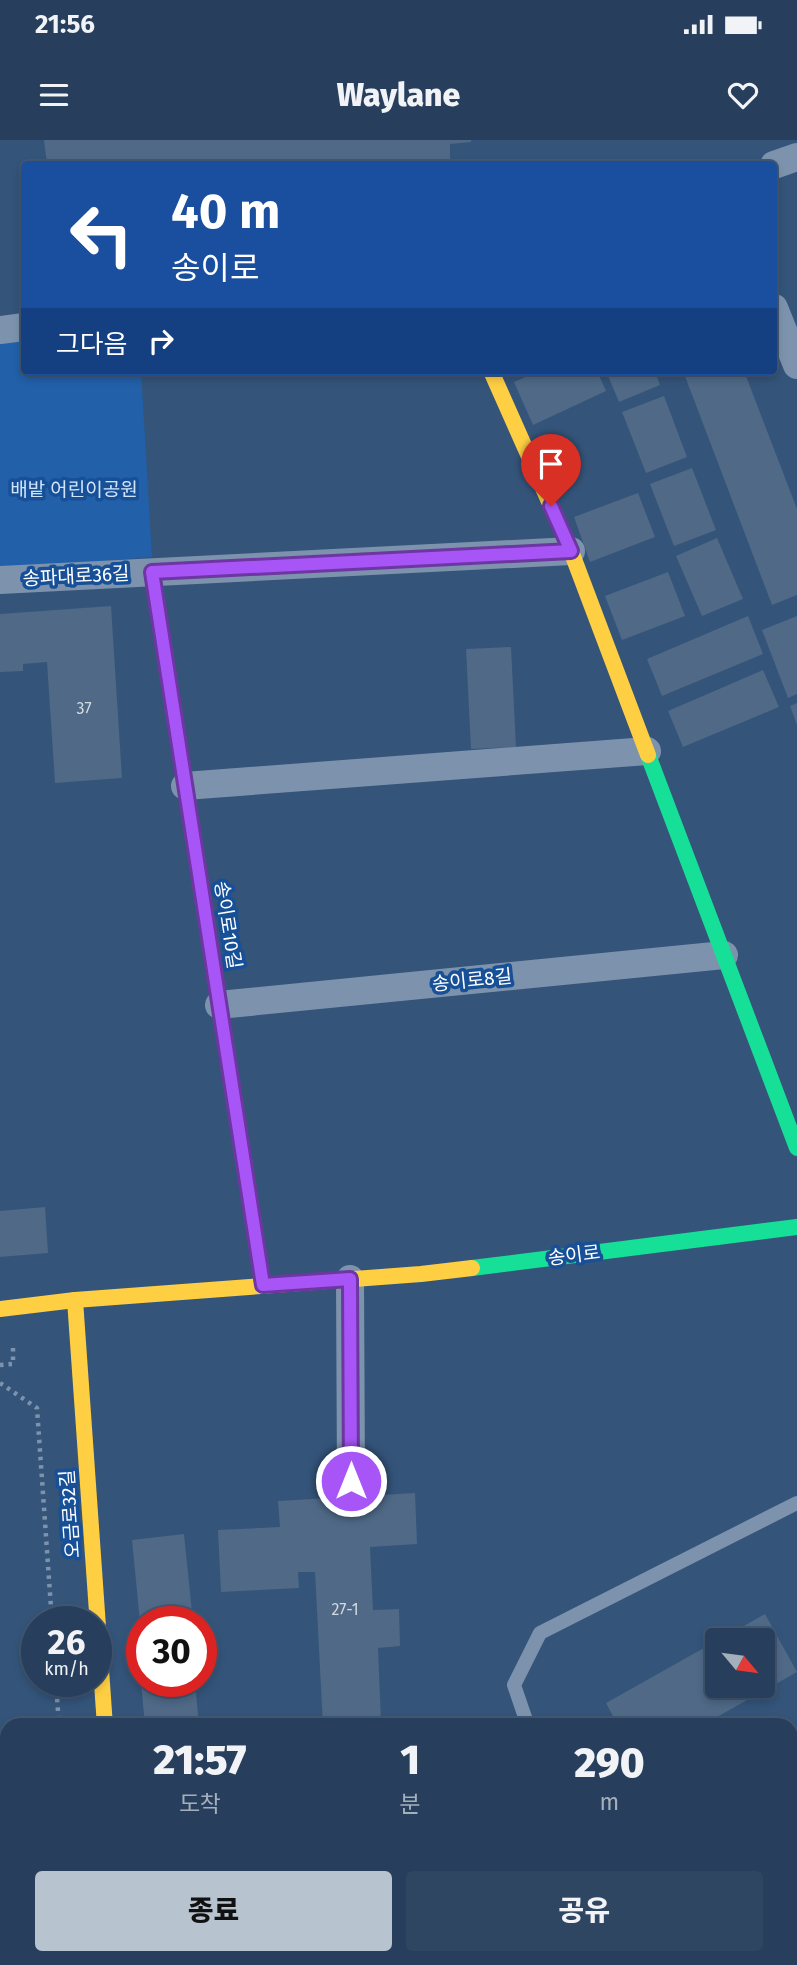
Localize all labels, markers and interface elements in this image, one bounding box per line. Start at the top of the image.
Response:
text: 21:56 [35,9,95,40]
icon: menu [35,76,73,114]
text: Waylane [337,76,460,114]
icon: heart [724,76,762,114]
text: 40 m [171,182,280,241]
icon: left [56,189,147,280]
text: 송이로 [171,249,259,287]
icon: right [142,322,180,360]
text: 그다음 [56,329,128,360]
pin [521,434,581,506]
icon: arrive [532,445,570,483]
park label: 배밭 어린이공원 [10,478,138,501]
street label: 송파대로36길 [22,562,130,590]
house number: 37 [76,699,92,718]
street label: 송이로10길 [210,879,246,971]
street label: 송이로8길 [431,964,513,996]
street label: 송이로 [547,1240,601,1270]
position arrow [314,1444,388,1518]
street label: 오금로32길 [55,1469,85,1559]
house number: 27-1 [331,1600,359,1619]
speed limit sign: 30 [126,1606,217,1697]
text: 26 [48,1621,85,1663]
north arrow [705,1628,775,1698]
map controls [705,1628,775,1698]
text: km/h [44,1658,89,1680]
text: 21:57 [153,1735,246,1785]
text: 1 [400,1735,420,1785]
text: 290 [574,1738,645,1788]
text: m [600,1788,619,1816]
text: 도착 [179,1790,221,1818]
text: 분 [400,1790,421,1818]
button: 종료 [35,1871,392,1951]
button: 공유 [406,1871,763,1951]

